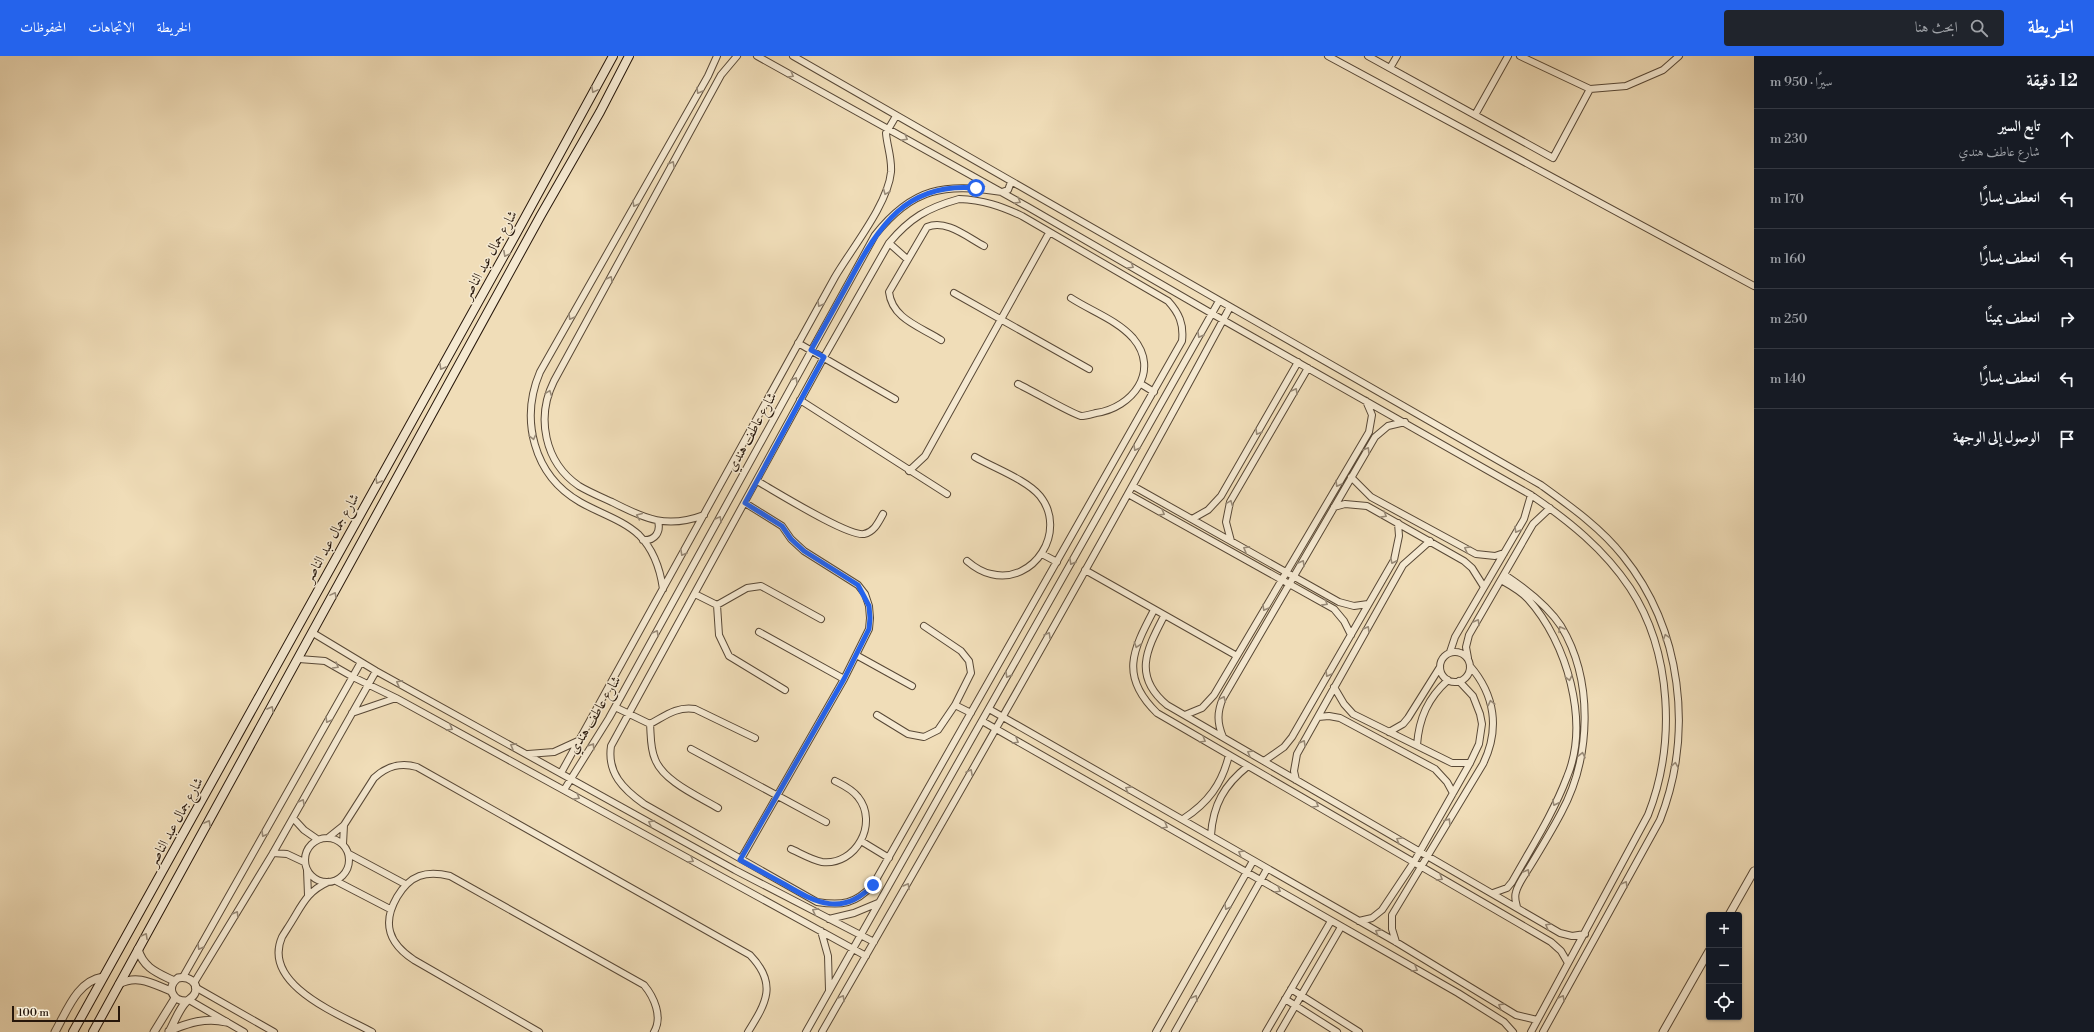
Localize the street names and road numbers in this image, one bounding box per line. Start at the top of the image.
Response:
street label: شارع جمال عبد الناصر [457,207,524,305]
street label: شارع عاطف هندي [723,389,783,476]
street label: شارع جمال عبد الناصر [299,490,366,588]
street label: شارع عاطف هندي [565,673,627,758]
street label: شارع جمال عبد الناصر [143,774,210,872]

